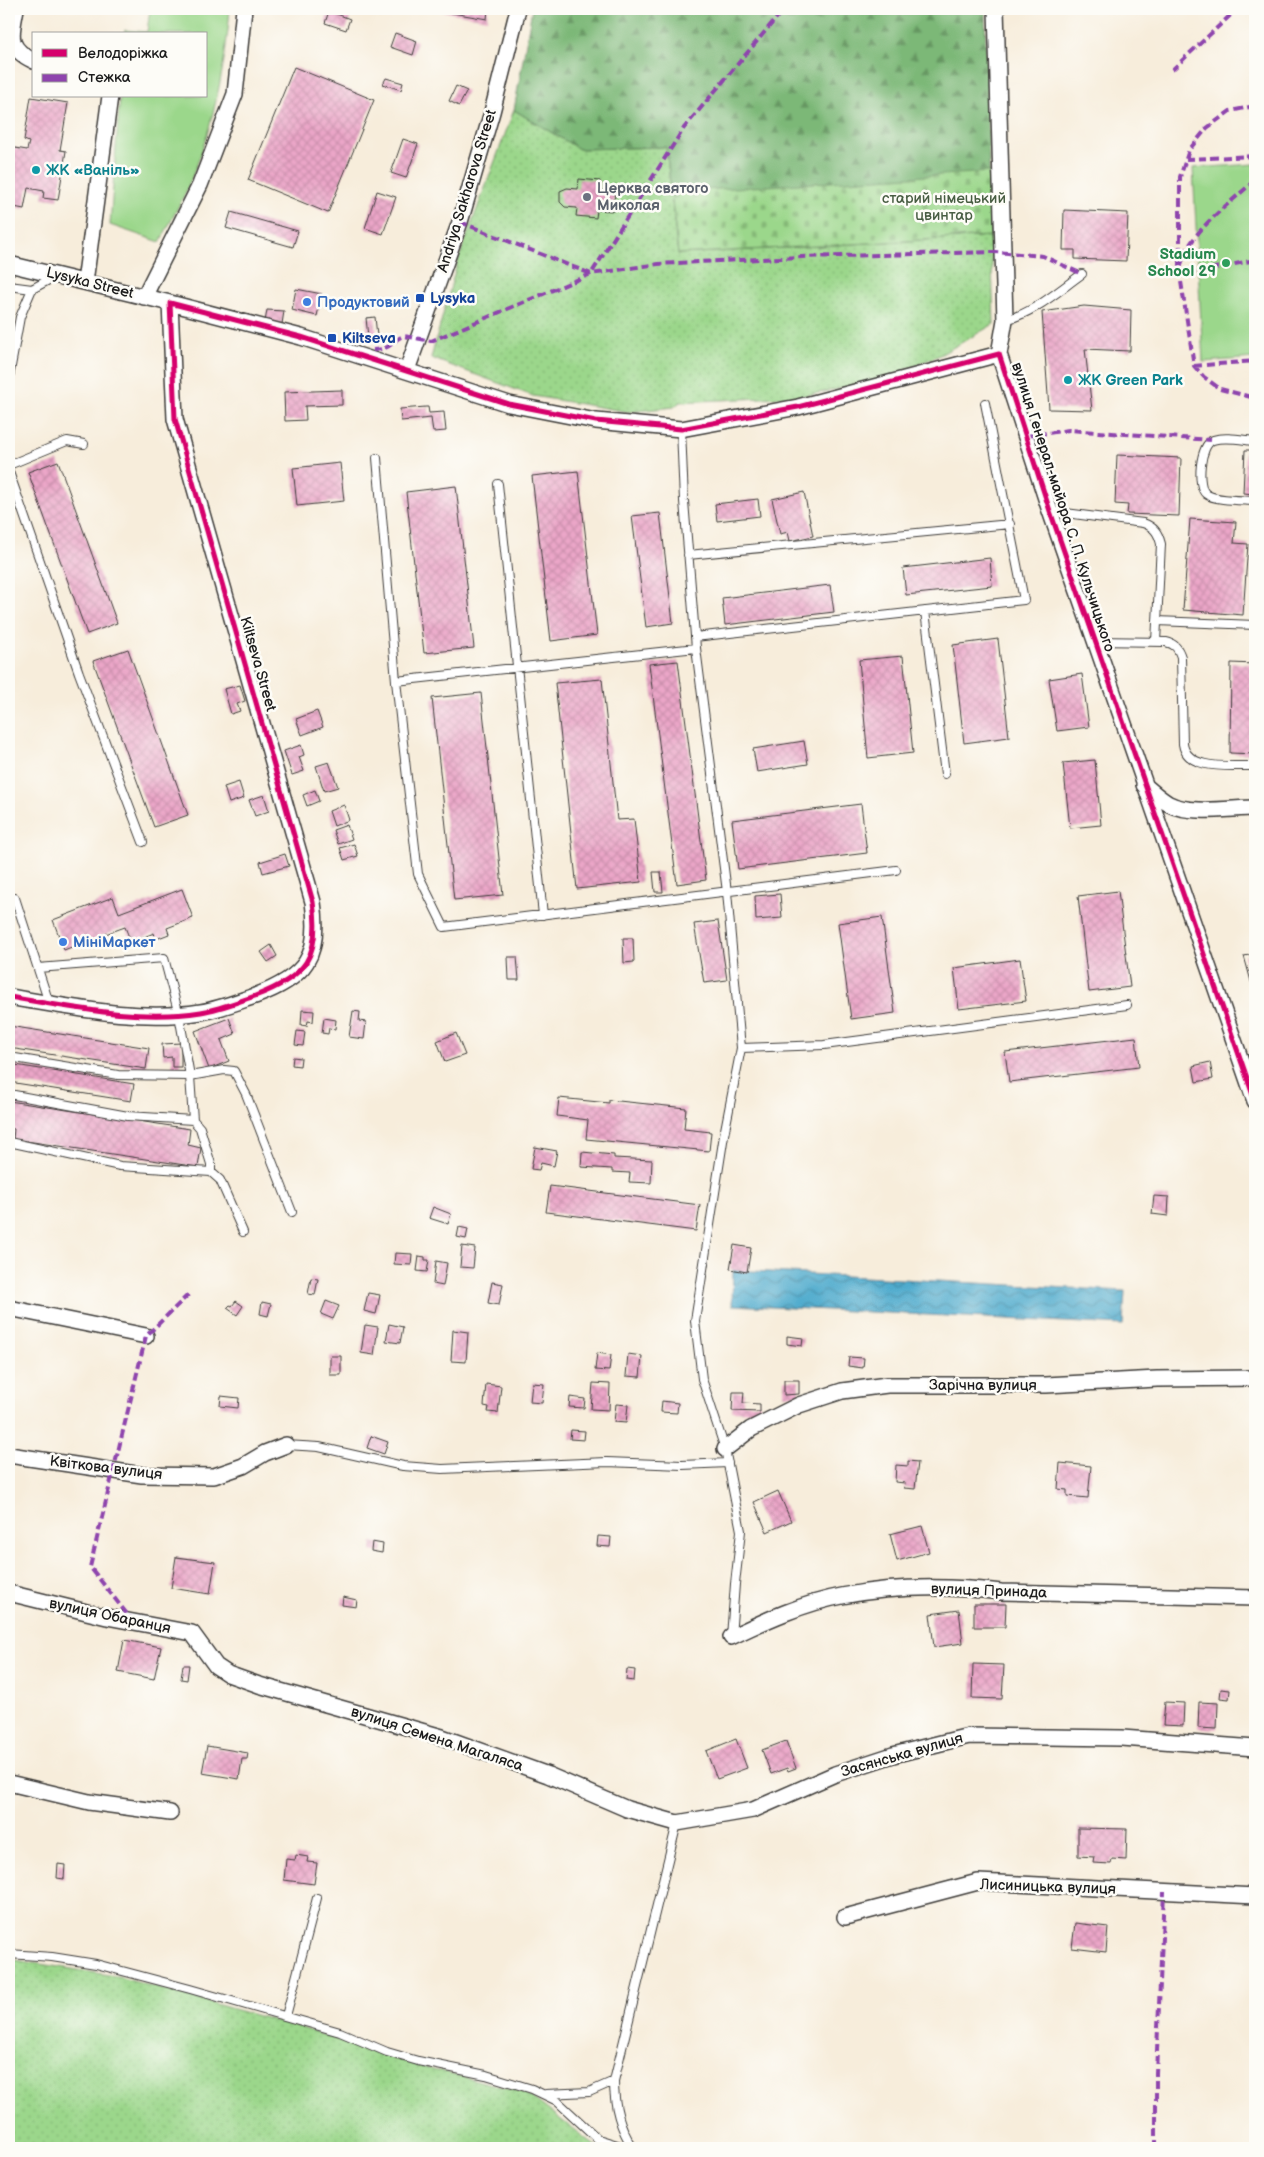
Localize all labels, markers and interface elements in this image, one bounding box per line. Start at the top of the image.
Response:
legend [32,32,208,98]
text: Велодоріжка [78,44,168,63]
text: Стежка [78,68,131,87]
street label: Andriya Sakharova Street [433,107,501,275]
place label: ЖК «Ваніль» [46,161,140,180]
marker: ЖК «Ваніль» [30,164,42,176]
place label: Церква святого Миколая [597,179,708,215]
park label: старий німецький цвинтар [882,189,1006,225]
marker: Церква святого Миколая [581,191,593,203]
place label: Stadium School 29 [1148,245,1216,281]
marker: Stadium School 29 [1220,257,1232,269]
street label: Lysyka Street [44,263,136,303]
place label: Lysyka [430,289,475,308]
marker: Lysyka [414,292,426,304]
place label: Продуктовий [317,293,410,312]
marker: Продуктовий [301,296,313,308]
place label: Kiltseva [342,329,396,348]
marker: Kiltseva [326,332,338,344]
street label: вулиця Генерал-майора С. П. Кульчицького [1007,360,1119,654]
place label: ЖК Green Park [1078,371,1183,390]
marker: ЖК Green Park [1062,374,1074,386]
street label: Kiltseva Street [235,614,281,714]
place label: МініМаркет [73,933,157,952]
marker: МініМаркет [57,936,69,948]
street label: Зарічна вулиця [929,1376,1037,1395]
street label: Квіткова вулиця [49,1452,163,1484]
street label: вулиця Принада [931,1579,1048,1603]
street label: вулиця Обаранця [48,1594,172,1638]
street label: вулиця Семена Магаляса [349,1702,526,1776]
street label: Засянська вулиця [839,1728,965,1782]
street label: Лисиницька вулиця [979,1875,1116,1899]

